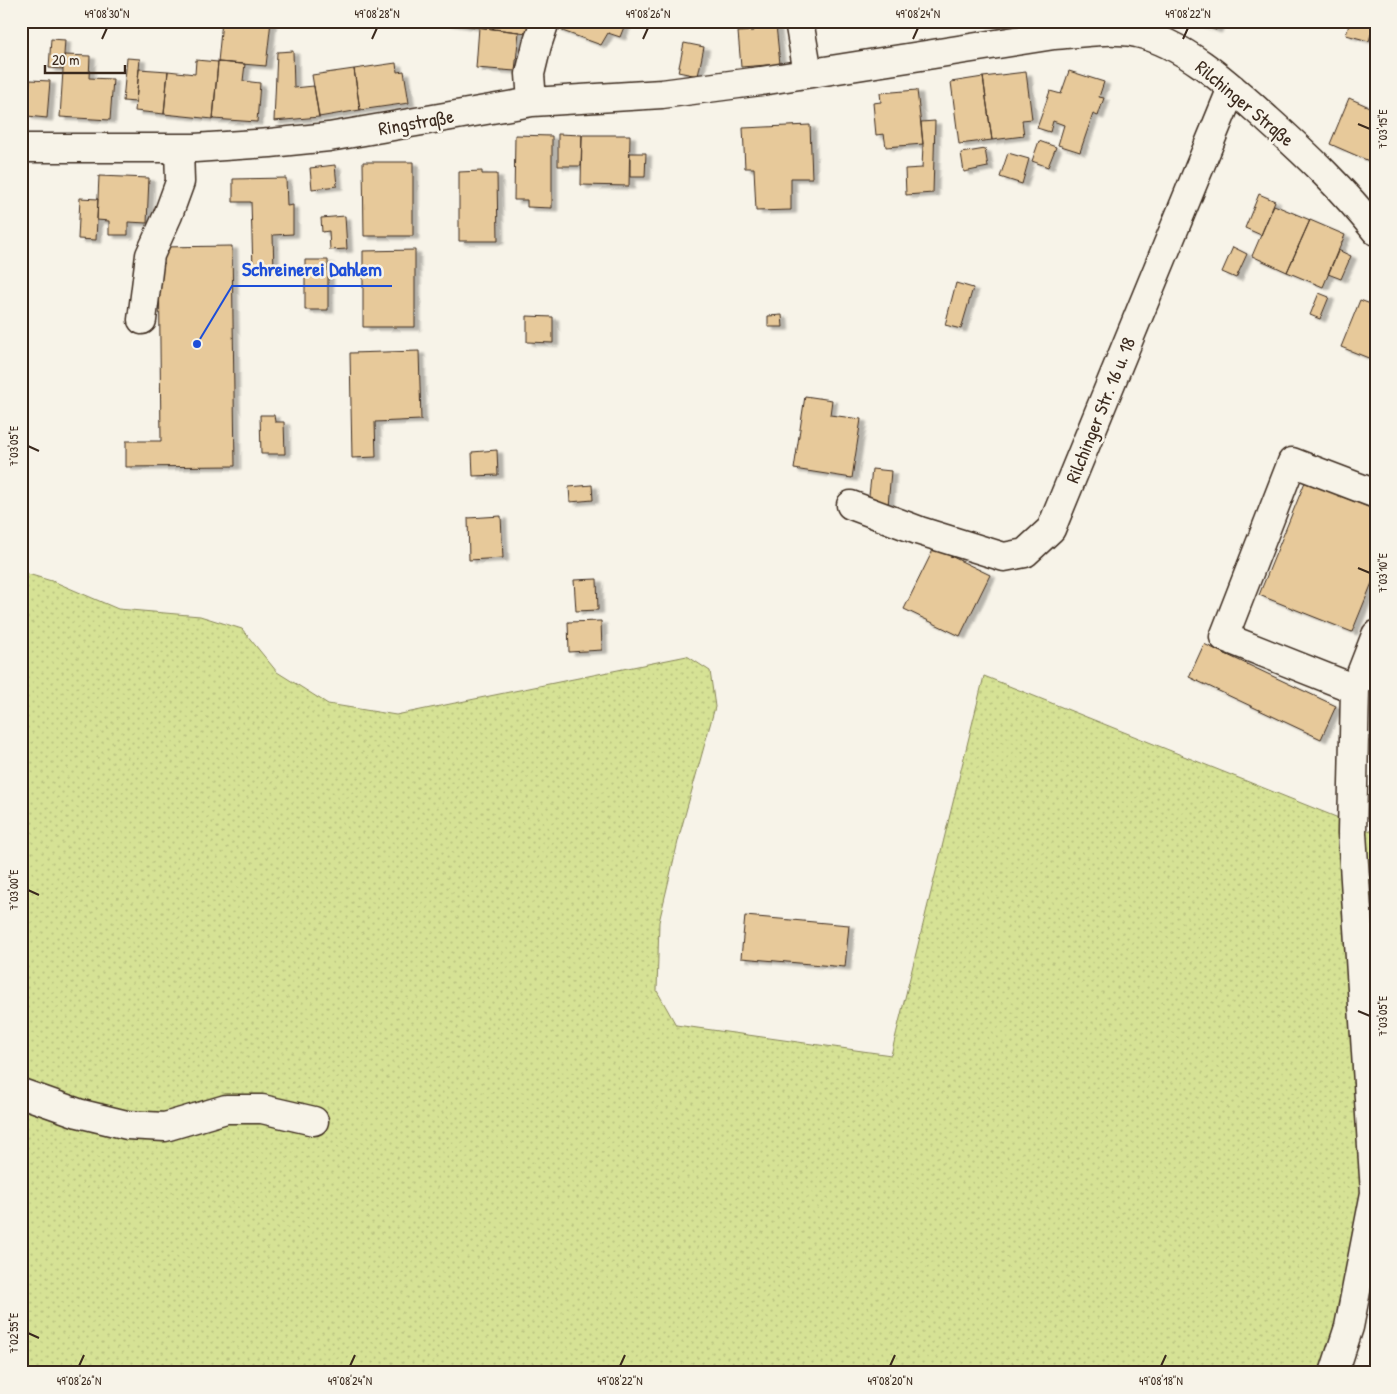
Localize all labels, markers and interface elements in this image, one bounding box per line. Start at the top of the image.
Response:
text: 49°08'30"N [84,5,130,22]
text: 49°08'28"N [354,5,400,22]
text: 49°08'26"N [626,5,670,22]
text: 49°08'24"N [896,5,940,22]
text: 49°08'22"N [1165,5,1211,22]
scale bar [45,42,125,74]
text: 20 m [52,49,79,70]
street label: Rilchinger Straße [1190,54,1300,152]
street label: Ringstraße [376,103,456,141]
text: 7°03'15"E [1374,108,1391,149]
callout: Schreinerei Dahlem [232,251,392,286]
text: Schreinerei Dahlem [242,255,382,282]
street label: Rilchinger Str. 16 u. 18 [1059,333,1141,487]
text: 7°03'05"E [5,425,22,466]
text: 7°03'10"E [1374,552,1391,593]
text: 7°03'00"E [5,869,22,911]
text: 7°03'05"E [1374,995,1391,1036]
text: 7°02'55"E [5,1312,22,1353]
text: 49°08'26"N [57,1372,101,1389]
text: 49°08'24"N [328,1372,372,1389]
text: 49°08'22"N [597,1372,643,1389]
text: 49°08'20"N [867,1372,913,1389]
text: 49°08'18"N [1139,1372,1183,1389]

